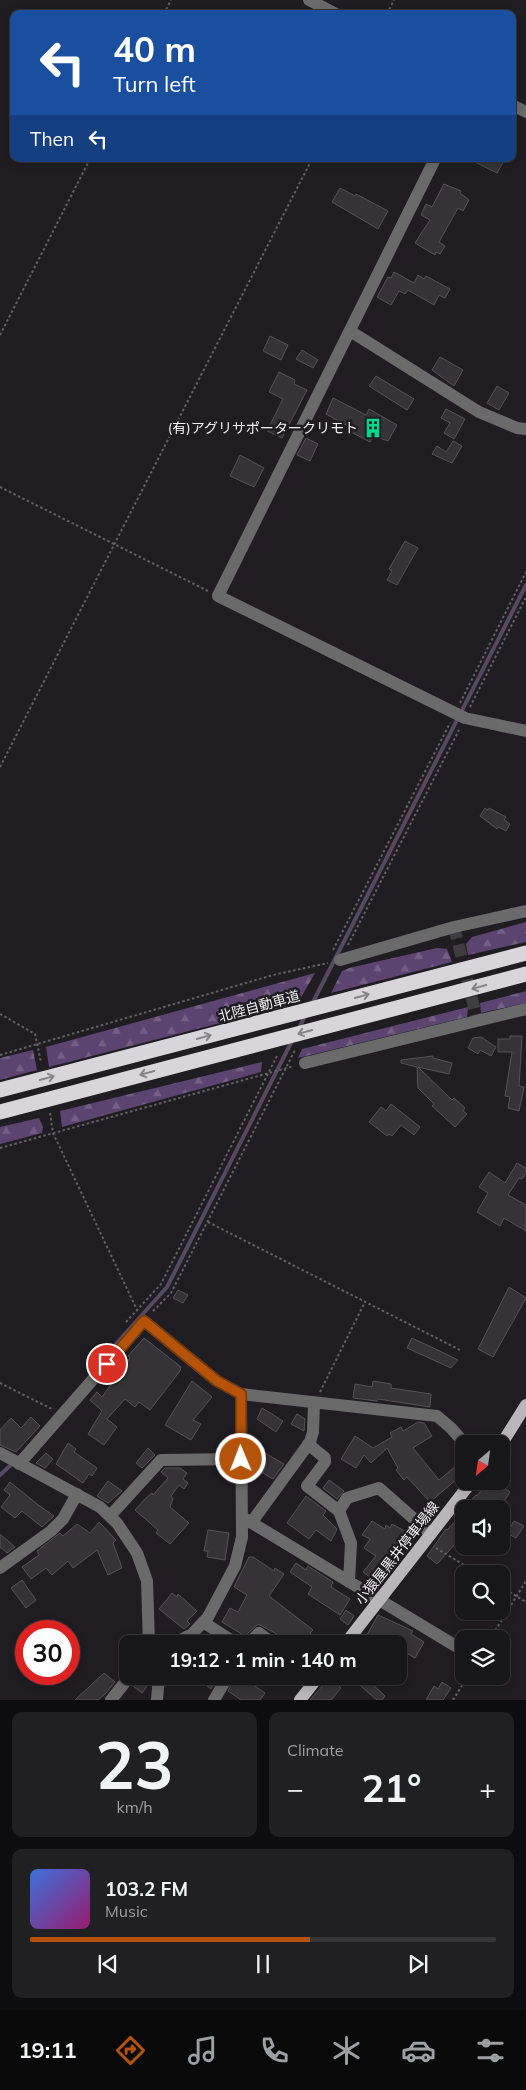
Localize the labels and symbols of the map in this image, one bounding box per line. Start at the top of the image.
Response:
building icon: (有)アグリサポータークリモト [362,417,384,439]
place label: (有)アグリサポータークリモト [168,419,358,437]
one-way arrow [471,982,487,992]
street label: 北陸自動車道 [216,986,302,1026]
one-way arrow [353,990,369,1000]
one-way arrow [297,1028,313,1037]
one-way arrow [196,1031,212,1041]
one-way arrow [140,1069,156,1079]
one-way arrow [39,1073,55,1082]
pin [86,1343,128,1385]
position arrow [214,1432,266,1484]
north arrow [455,1435,510,1490]
street label: 小猿屋黒井停車場線 [351,1498,443,1608]
speed limit sign: 30 [15,1620,80,1685]

